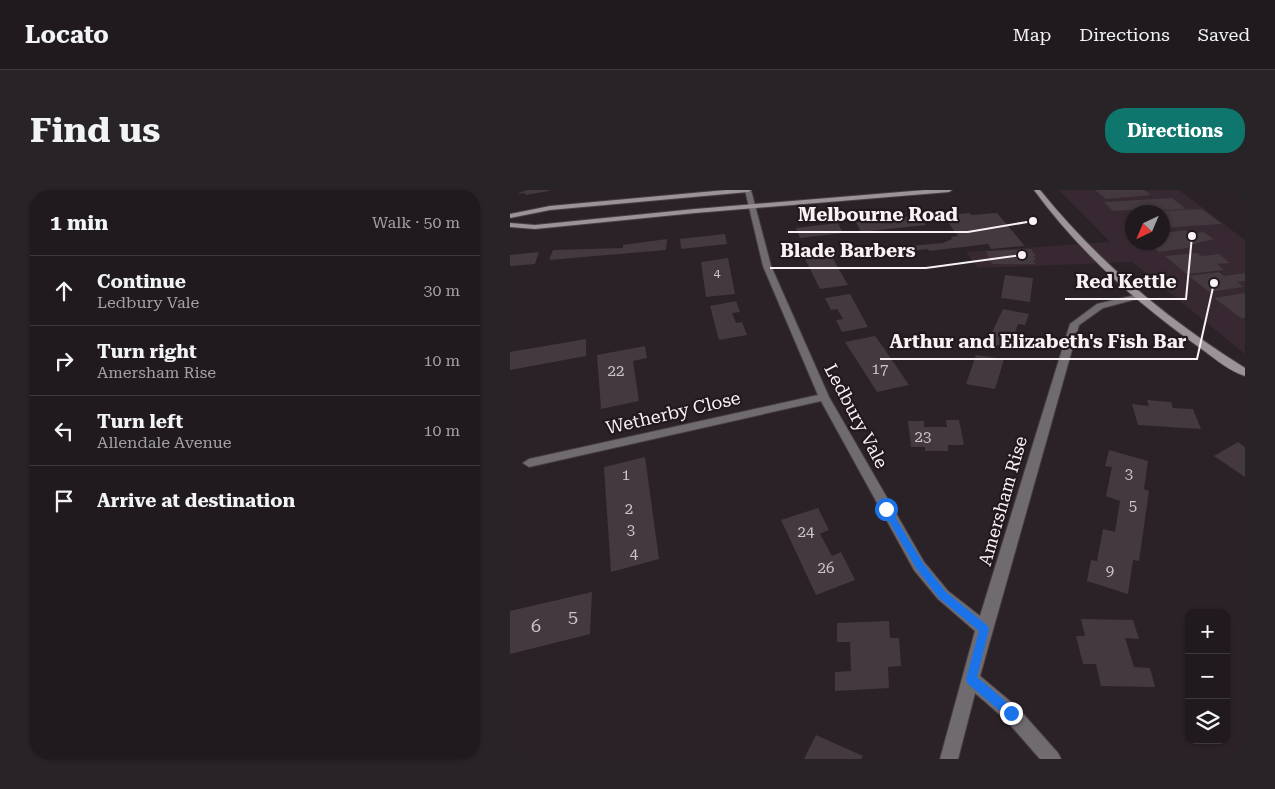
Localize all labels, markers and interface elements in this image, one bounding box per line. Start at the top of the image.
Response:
text: Locato [25,21,109,49]
text: Map [1013,24,1051,45]
text: Directions [1079,24,1170,45]
text: Saved [1198,24,1250,45]
button: Directions [1105,108,1245,153]
text: Find us [30,110,160,151]
callout: Melbourne Road [788,198,968,232]
text: Melbourne Road [798,203,958,226]
north arrow [1125,205,1170,250]
text: 1 min [50,211,108,235]
text: Walk · 50 m [372,213,460,232]
callout: Blade Barbers [770,234,926,268]
text: Blade Barbers [780,239,916,262]
callout: Red Kettle [1065,265,1186,299]
house number: 4 [714,266,721,280]
text: Continue [97,270,186,293]
text: Red Kettle [1075,270,1177,293]
icon: ahead [50,277,78,305]
text: 30 m [423,281,460,300]
text: Ledbury Vale [97,293,199,312]
callout: Arthur and Elizabeth's Fish Bar [880,325,1197,359]
text: Arthur and Elizabeth's Fish Bar [889,330,1187,353]
text: Turn right [97,340,197,363]
icon: right [50,347,78,375]
text: 10 m [423,351,460,370]
street label: Ledbury Vale [820,360,893,472]
house number: 17 [872,360,888,378]
house number: 22 [608,362,624,380]
text: Amersham Rise [97,363,216,382]
street label: Wetherby Close [604,387,742,438]
text: Turn left [97,410,183,433]
icon: left [50,417,78,445]
text: 10 m [423,421,460,440]
house number: 23 [915,428,931,446]
text: Allendale Avenue [97,433,231,452]
street label: Amersham Rise [974,434,1031,568]
house number: 3 [1125,465,1133,483]
house number: 1 [622,466,630,484]
icon: arrive [50,487,78,515]
text: Arrive at destination [97,489,295,512]
house number: 5 [1129,497,1137,515]
route start [875,498,898,521]
house number: 2 [625,500,633,518]
house number: 3 [627,521,635,539]
house number: 24 [798,523,815,541]
house number: 4 [630,545,639,563]
house number: 26 [818,559,834,577]
house number: 9 [1106,562,1114,580]
house number: 5 [568,606,578,627]
map controls [1185,609,1230,744]
button: + [1185,609,1230,654]
house number: 6 [531,615,541,636]
button: − [1185,654,1230,699]
button: layers [1185,699,1230,744]
route end [1000,702,1023,725]

